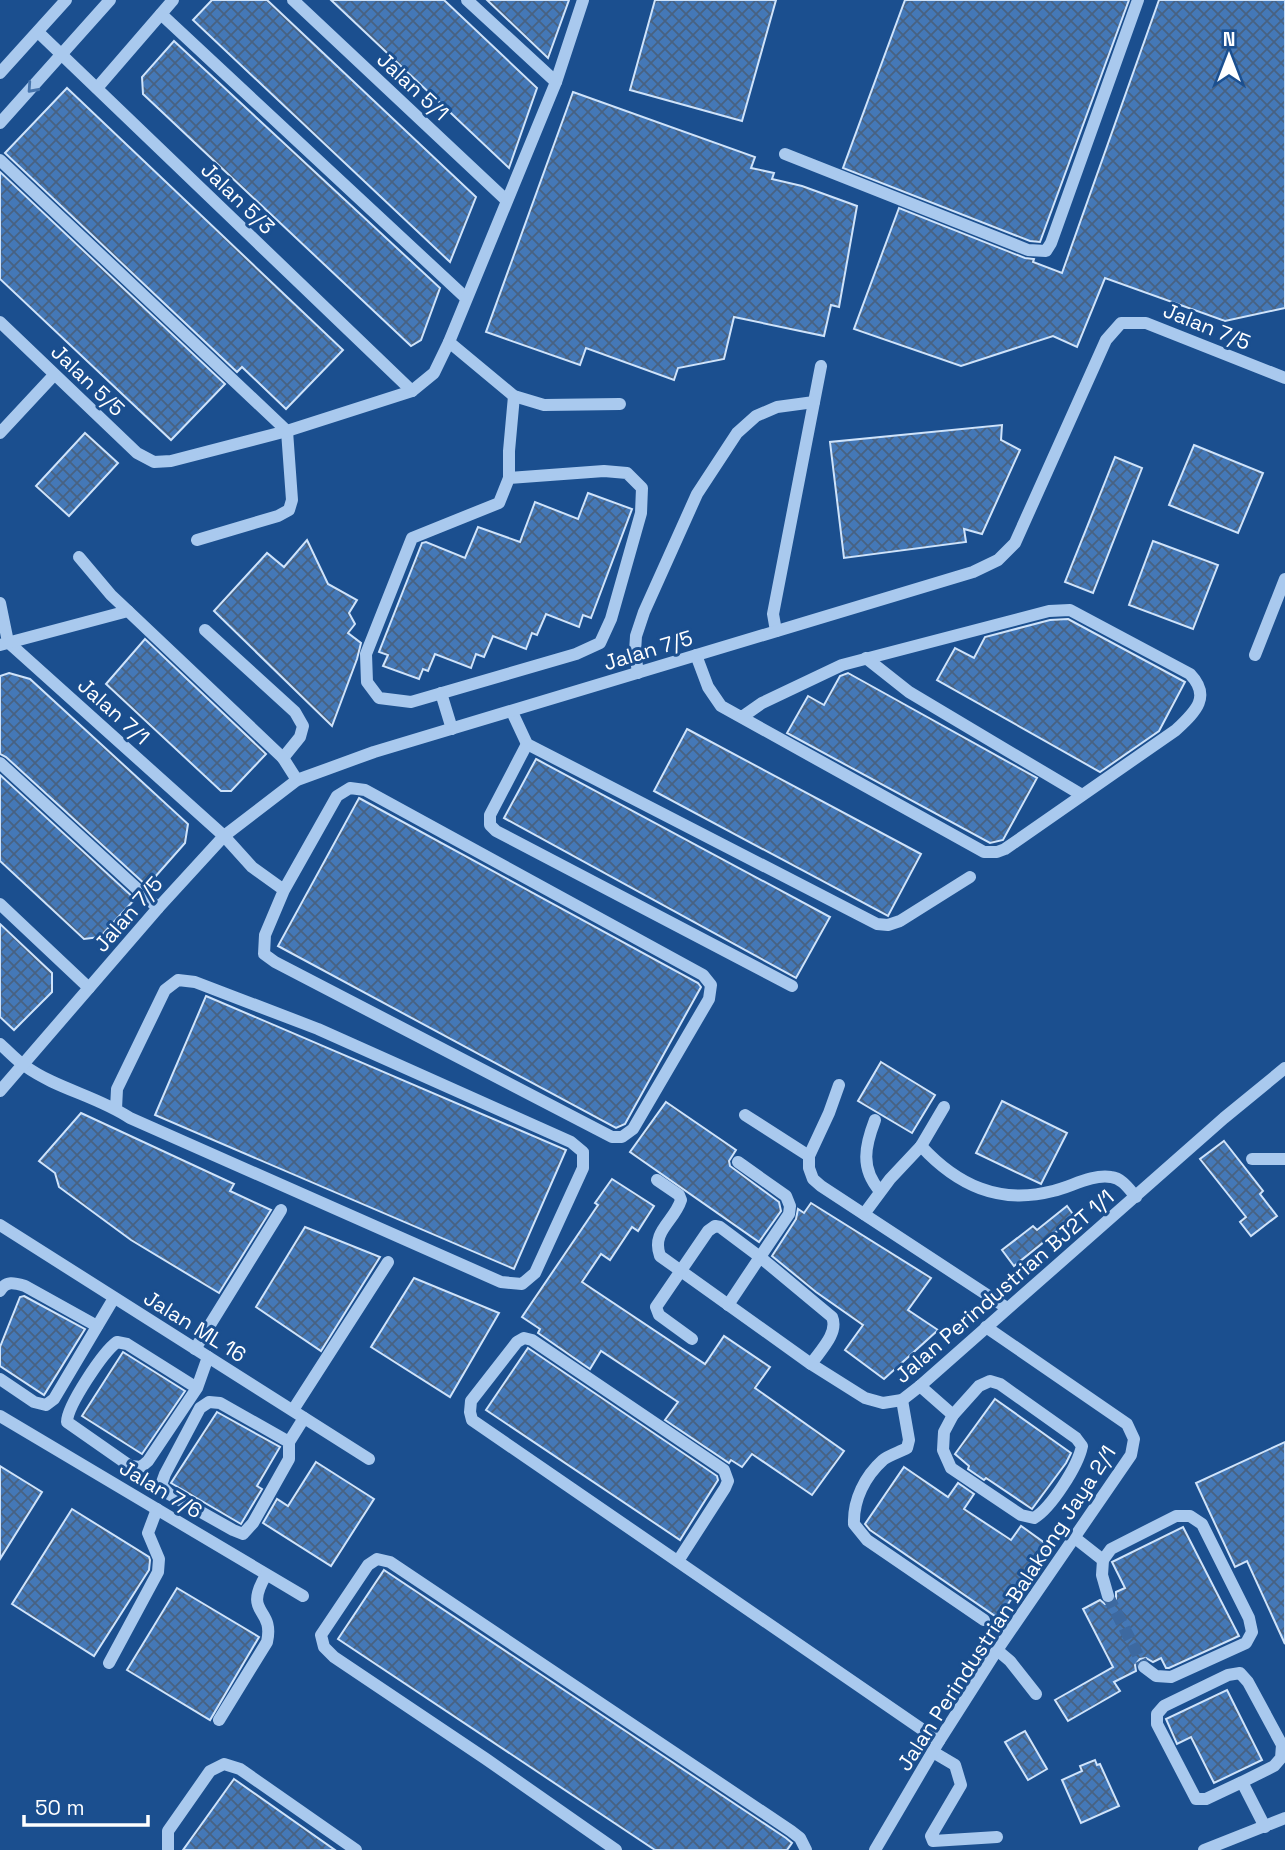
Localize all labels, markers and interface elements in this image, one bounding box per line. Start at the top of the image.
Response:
north arrow [1194,21,1264,91]
text: N [1223,27,1235,52]
street label: Jalan 5/1 [371,46,455,126]
one-way arrow [27,79,40,92]
street label: Jalan 5/3 [195,156,281,240]
street label: Jalan 7/5 [1159,296,1255,356]
street label: Jalan 5/5 [45,338,131,422]
street label: Jalan 7/5 [600,624,696,676]
street label: Jalan 7/1 [72,672,156,750]
street label: Jalan 7/5 [88,871,168,957]
street label: Jalan Perindustrian BJ2T 1/1 [889,1183,1119,1389]
street label: Jalan ML 16 [139,1284,251,1368]
street label: Jalan Perindustrian Balakong Jaya 2/1 [891,1440,1121,1776]
street label: Jalan 7/6 [115,1454,207,1524]
scale bar [24,1784,149,1828]
text: 50 m [35,1794,85,1821]

